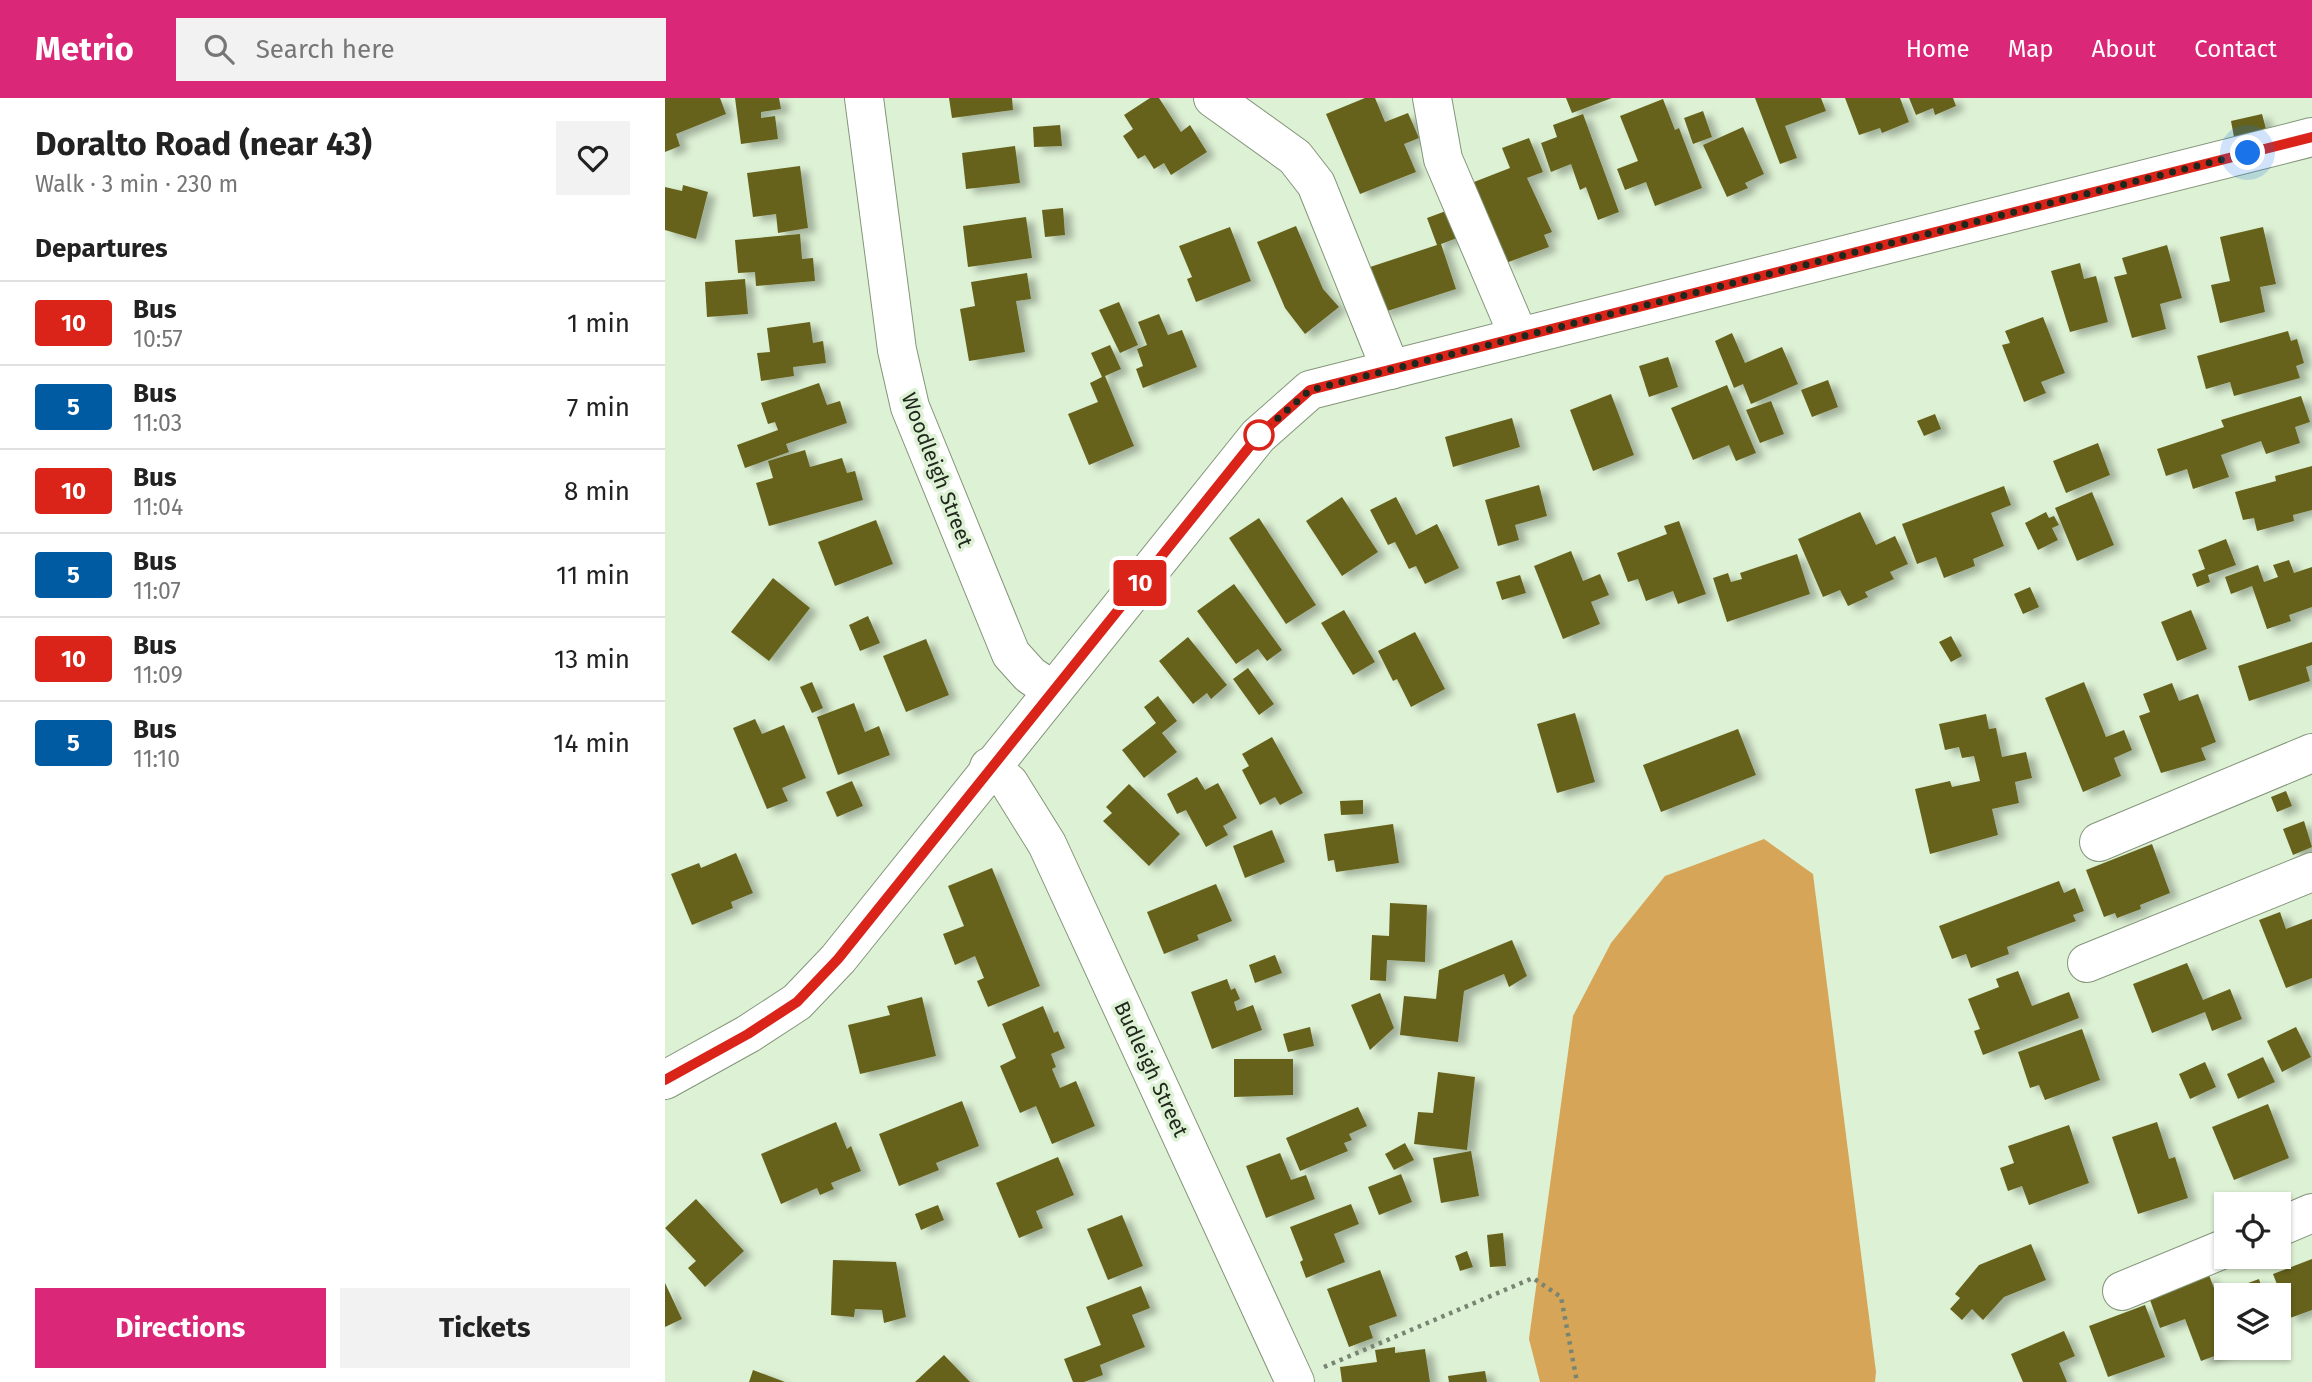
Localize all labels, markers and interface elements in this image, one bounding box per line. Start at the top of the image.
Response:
search box [176,18,666,81]
text: Metrio [35,29,134,69]
icon: search [200,30,238,68]
text: Search here [256,34,395,65]
text: Home [1906,35,1970,63]
text: Map [2008,35,2054,63]
text: About [2092,35,2156,63]
text: Contact [2194,35,2277,63]
button: heart [556,121,630,195]
text: Doralto Road (near 43) [35,124,372,164]
your location [2230,135,2265,170]
text: Walk · 3 min · 230 m [35,170,238,198]
text: Departures [35,233,168,264]
text: Bus [133,294,176,325]
text: 1 min [567,308,630,339]
text: 10 [61,309,86,337]
text: 10:57 [133,325,183,353]
text: Bus [133,378,176,409]
street label: Woodleigh Street [896,389,979,551]
text: 7 min [567,392,630,423]
text: 5 [67,393,80,421]
text: 11:03 [133,409,182,437]
unlabelled marker [1244,420,1274,450]
text: Bus [133,462,176,493]
text: 8 min [564,476,630,507]
text: 10 [61,477,86,505]
text: 11:04 [133,493,183,521]
text: Bus [133,546,176,577]
text: 11 min [556,560,630,591]
line badge: 10 [1109,560,1171,606]
text: 5 [67,561,80,589]
text: 10 [1127,569,1153,597]
text: 11:07 [133,577,181,605]
text: Bus [133,630,176,661]
text: 13 min [554,644,630,675]
text: 10 [61,645,86,673]
text: 11:09 [133,661,183,689]
text: Bus [133,714,176,745]
text: 14 min [553,728,630,759]
text: 5 [67,729,80,757]
text: 11:10 [133,745,180,773]
street label: Budleigh Street [1108,997,1194,1141]
map controls [2214,1192,2291,1360]
button: locate [2214,1192,2291,1269]
button: layers [2214,1283,2291,1360]
button: Directions [35,1288,326,1368]
button: Tickets [340,1288,630,1368]

